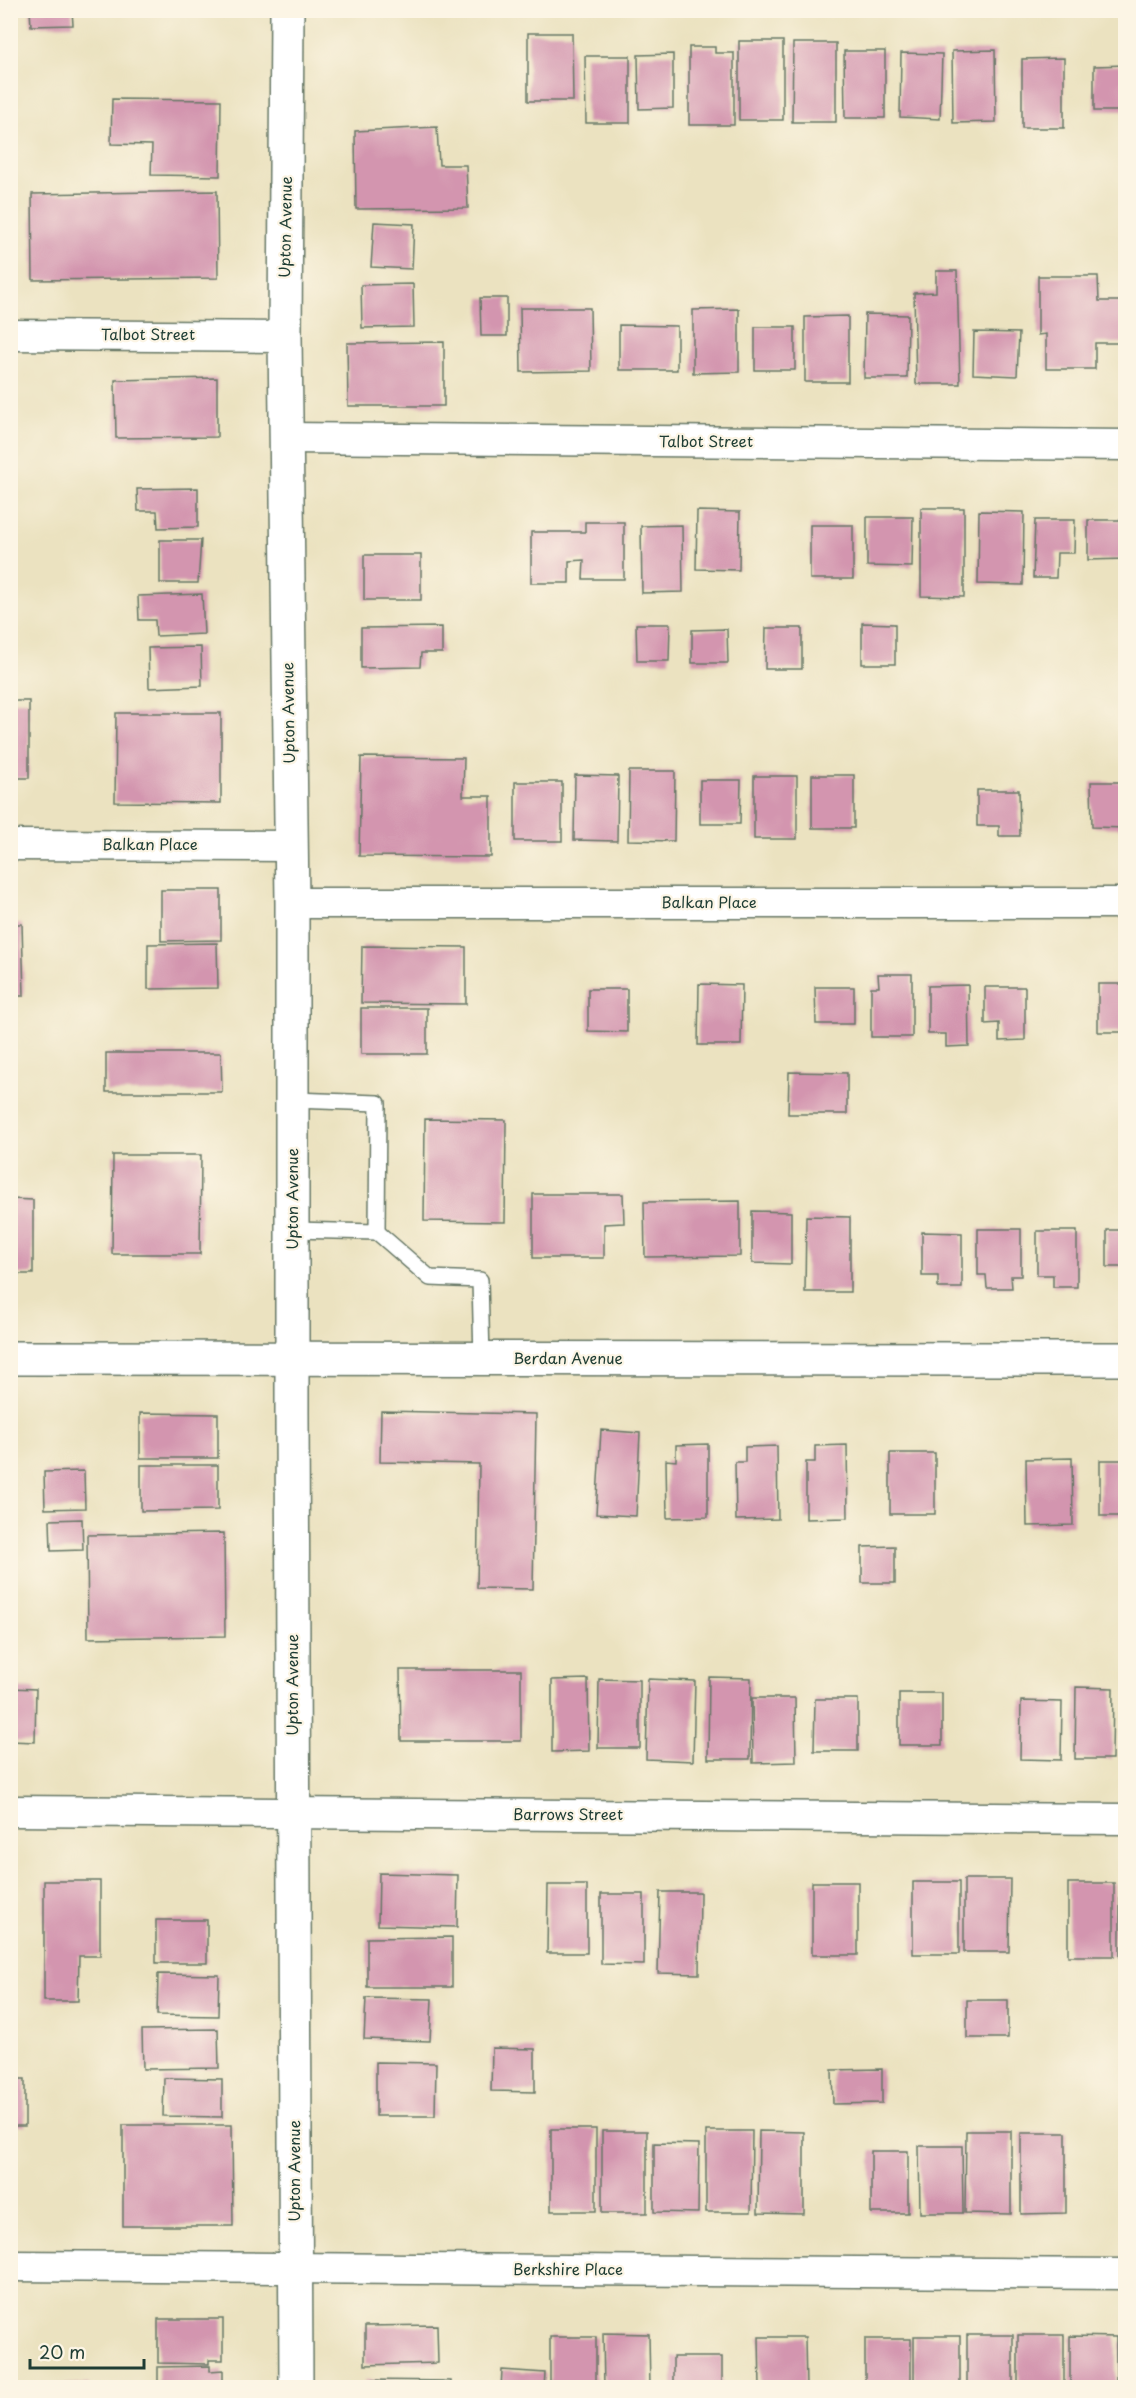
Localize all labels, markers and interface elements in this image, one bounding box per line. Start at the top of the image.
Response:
street label: Upton Avenue [272,176,297,278]
street label: Talbot Street [101,322,195,345]
street label: Talbot Street [659,429,753,452]
street label: Upton Avenue [275,662,300,764]
street label: Balkan Place [102,832,198,855]
street label: Balkan Place [661,890,757,913]
street label: Upton Avenue [280,1148,303,1250]
street label: Berdan Avenue [513,1346,623,1369]
street label: Upton Avenue [280,1634,303,1736]
street label: Barrows Street [513,1802,623,1825]
street label: Upton Avenue [282,2120,305,2222]
street label: Berkshire Place [513,2257,623,2280]
scale bar [30,2332,144,2370]
text: 20 m [39,2338,85,2365]

